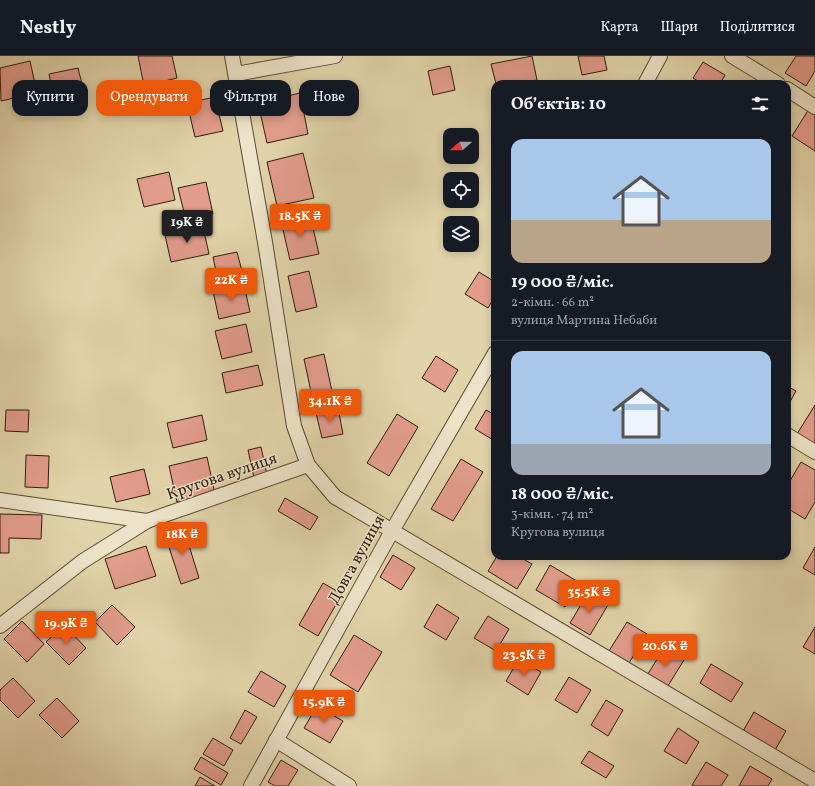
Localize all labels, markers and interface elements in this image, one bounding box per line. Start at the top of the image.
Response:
text: Nestly [20,15,76,41]
text: Карта [601,18,639,37]
text: Шари [661,18,698,37]
text: Поділитися [720,18,795,37]
chip: Купити [12,80,88,116]
chip: Орендувати [96,80,202,116]
chip: Фільтри [210,80,291,116]
chip: Нове [299,80,359,116]
text: Об’єктів: 10 [511,93,606,116]
icon: filters [749,93,771,115]
north arrow [443,128,479,164]
map controls [443,128,479,252]
icon: home [605,165,677,237]
button: locate [443,172,479,208]
pin: 18.5K ₴ [263,204,337,238]
text: 18.5K ₴ [279,208,321,226]
pin: 19K ₴ [159,210,215,244]
text: 19K ₴ [171,214,203,232]
button: layers [443,216,479,252]
pin: 22K ₴ [203,268,259,302]
text: 19 000 ₴/міс. [511,271,614,294]
text: 22K ₴ [214,272,248,290]
text: 2-кімн. · 66 m² [511,294,594,312]
text: вулиця Мартина Небаби [511,312,657,330]
icon: home [605,377,677,449]
pin: 34.1K ₴ [293,389,367,423]
text: 34.1K ₴ [308,393,352,411]
street label: Кругова вулиця [164,448,280,506]
text: 18 000 ₴/міс. [511,483,614,506]
text: 3-кімн. · 74 m² [511,506,593,524]
street label: Довга вулиця [323,511,391,609]
pin: 18K ₴ [154,522,210,556]
text: Кругова вулиця [511,524,605,542]
text: 18K ₴ [166,526,198,544]
pin: 35.5K ₴ [552,580,626,614]
text: 35.5K ₴ [568,584,610,602]
pin: 19.9K ₴ [29,611,103,645]
text: 19.9K ₴ [44,615,88,633]
pin: 20.6K ₴ [628,634,702,668]
text: 20.6K ₴ [642,638,688,656]
pin: 23.5K ₴ [487,643,561,677]
text: 23.5K ₴ [502,647,546,665]
pin: 15.9K ₴ [287,690,361,724]
text: 15.9K ₴ [303,694,345,712]

